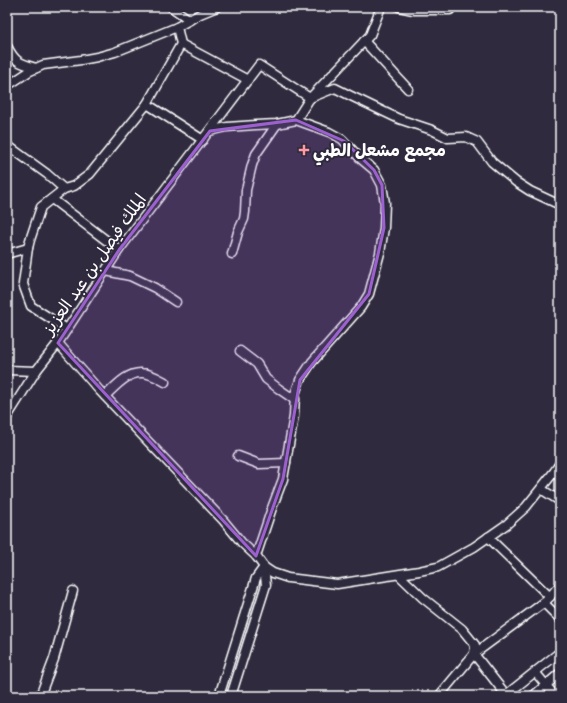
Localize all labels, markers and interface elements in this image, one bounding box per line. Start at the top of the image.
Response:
place label: مجمع مشعل الطبي [313,140,446,166]
marker: مجمع مشعل الطبي [298,144,310,156]
street label: الملك فيصل بن عبد العزيز [37,190,151,340]

